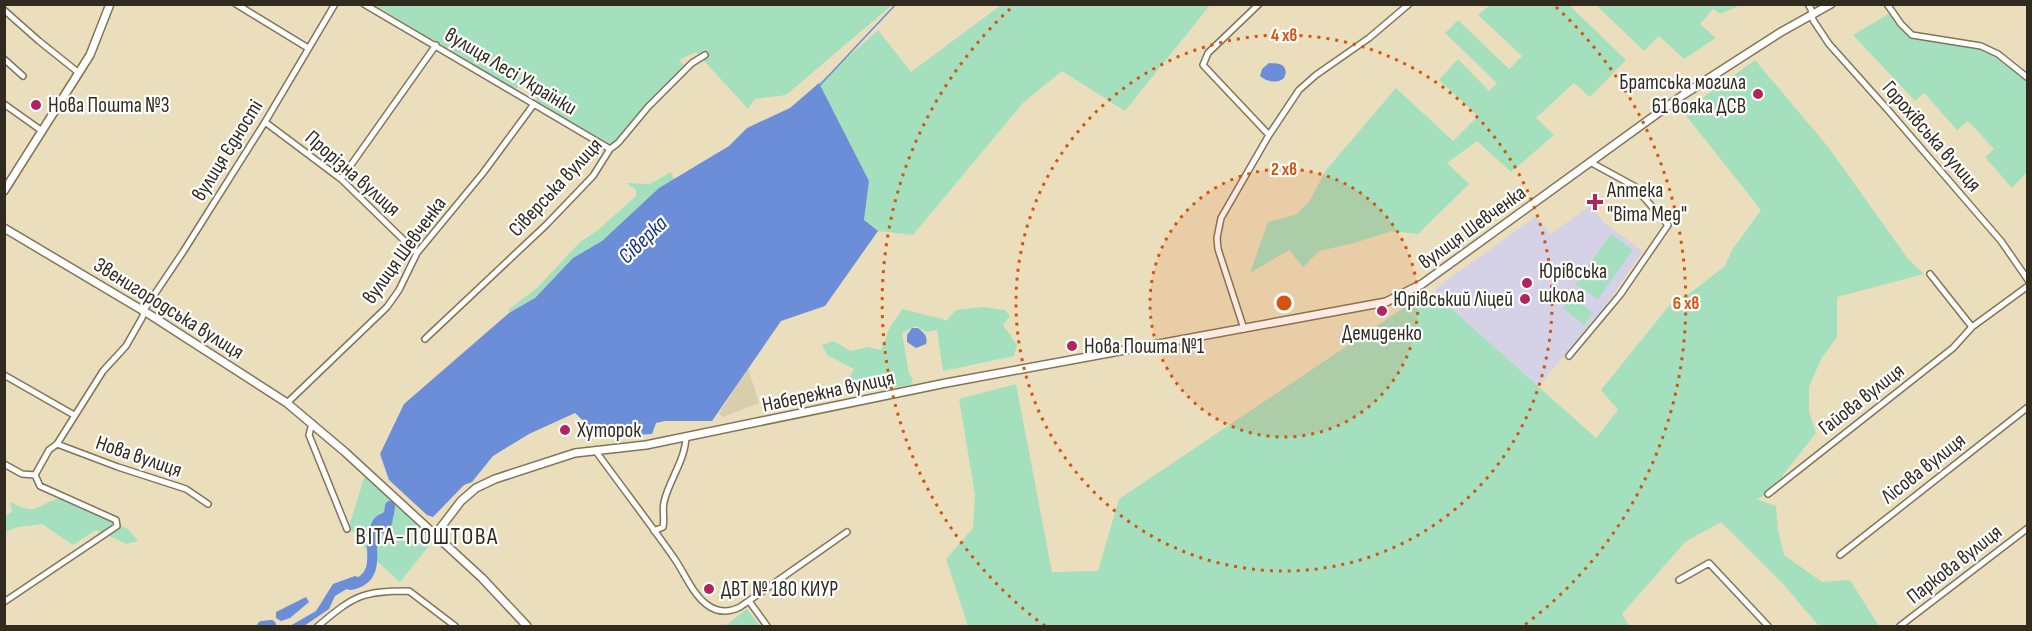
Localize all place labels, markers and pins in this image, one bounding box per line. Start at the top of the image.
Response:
place label: Братська могила 61 вояка ДСВ [1619,70,1746,119]
marker: Братська могила 61 вояка ДСВ [1751,87,1765,101]
place label: Нова Пошта №3 [48,93,170,118]
marker: Нова Пошта №3 [29,98,43,112]
place label: Аптека "Віта Мед" [1606,178,1687,227]
marker: Аптека "Віта Мед" [1588,195,1602,209]
place label: Юрівська школа [1539,259,1607,308]
marker: Юрівська школа [1520,276,1534,290]
place label: Юрівський Ліцей [1393,287,1513,312]
marker: Юрівський Ліцей [1518,292,1532,306]
centre of rings [1274,293,1294,313]
marker: Демиденко [1375,304,1389,318]
place label: Демиденко [1342,321,1422,346]
place label: Нова Пошта №1 [1084,334,1205,359]
marker: Нова Пошта №1 [1065,339,1079,353]
place label: Хуторок [576,418,641,443]
marker: Хуторок [558,423,572,437]
place label: ДВТ № 180 КИУР [721,577,838,602]
marker: ДВТ № 180 КИУР [702,582,716,596]

